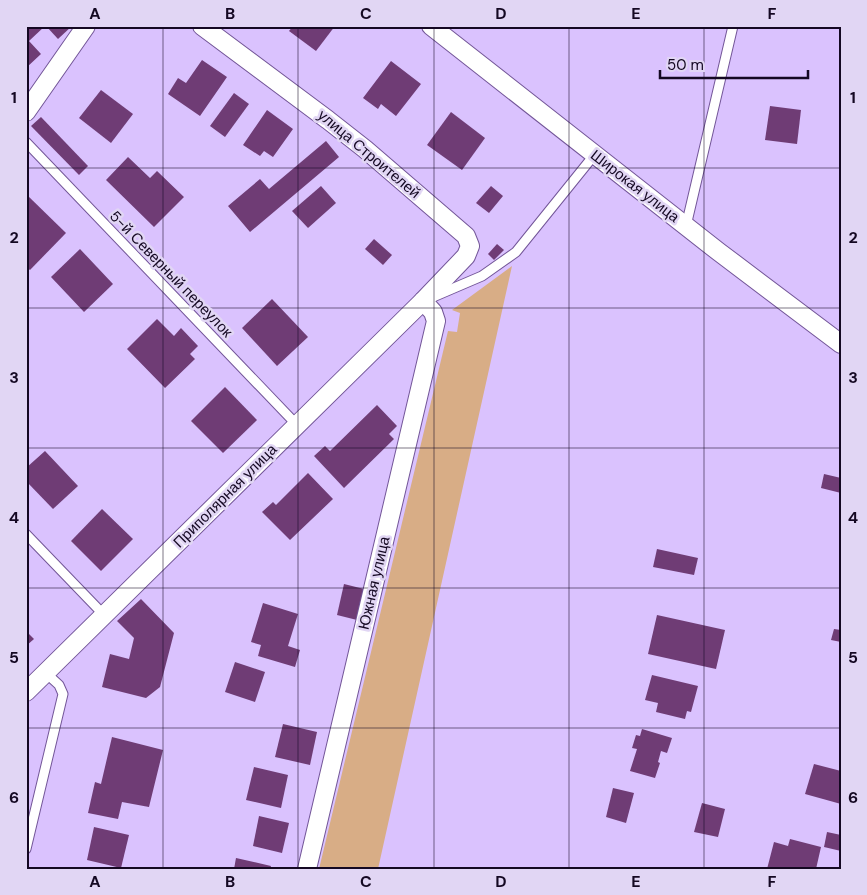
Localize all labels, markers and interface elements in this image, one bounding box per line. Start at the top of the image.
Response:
text: A [89,3,101,24]
text: B [225,3,235,24]
text: C [360,3,372,24]
text: D [495,3,507,24]
text: E [631,3,641,24]
text: F [768,3,777,24]
scale bar [660,48,807,80]
text: 50 m [667,55,704,75]
text: 1 [11,87,17,108]
text: 1 [850,87,856,108]
street label: улица Строителей [314,105,424,203]
street label: Широкая улица [587,145,684,227]
street label: 5-й Северный переулок [105,206,237,342]
text: 2 [9,227,19,248]
text: 2 [848,227,858,248]
text: 3 [9,367,19,388]
text: 3 [848,367,858,388]
street label: Приполярная улица [169,439,282,552]
text: 4 [9,507,19,528]
text: 4 [848,507,858,528]
street label: Южная улица [354,534,395,632]
text: 5 [9,647,19,668]
text: 5 [848,647,858,668]
text: 6 [9,787,19,808]
text: 6 [848,787,858,808]
text: A [89,871,101,892]
text: B [225,871,235,892]
text: C [360,871,372,892]
text: D [495,871,507,892]
text: E [631,871,641,892]
text: F [768,871,777,892]

